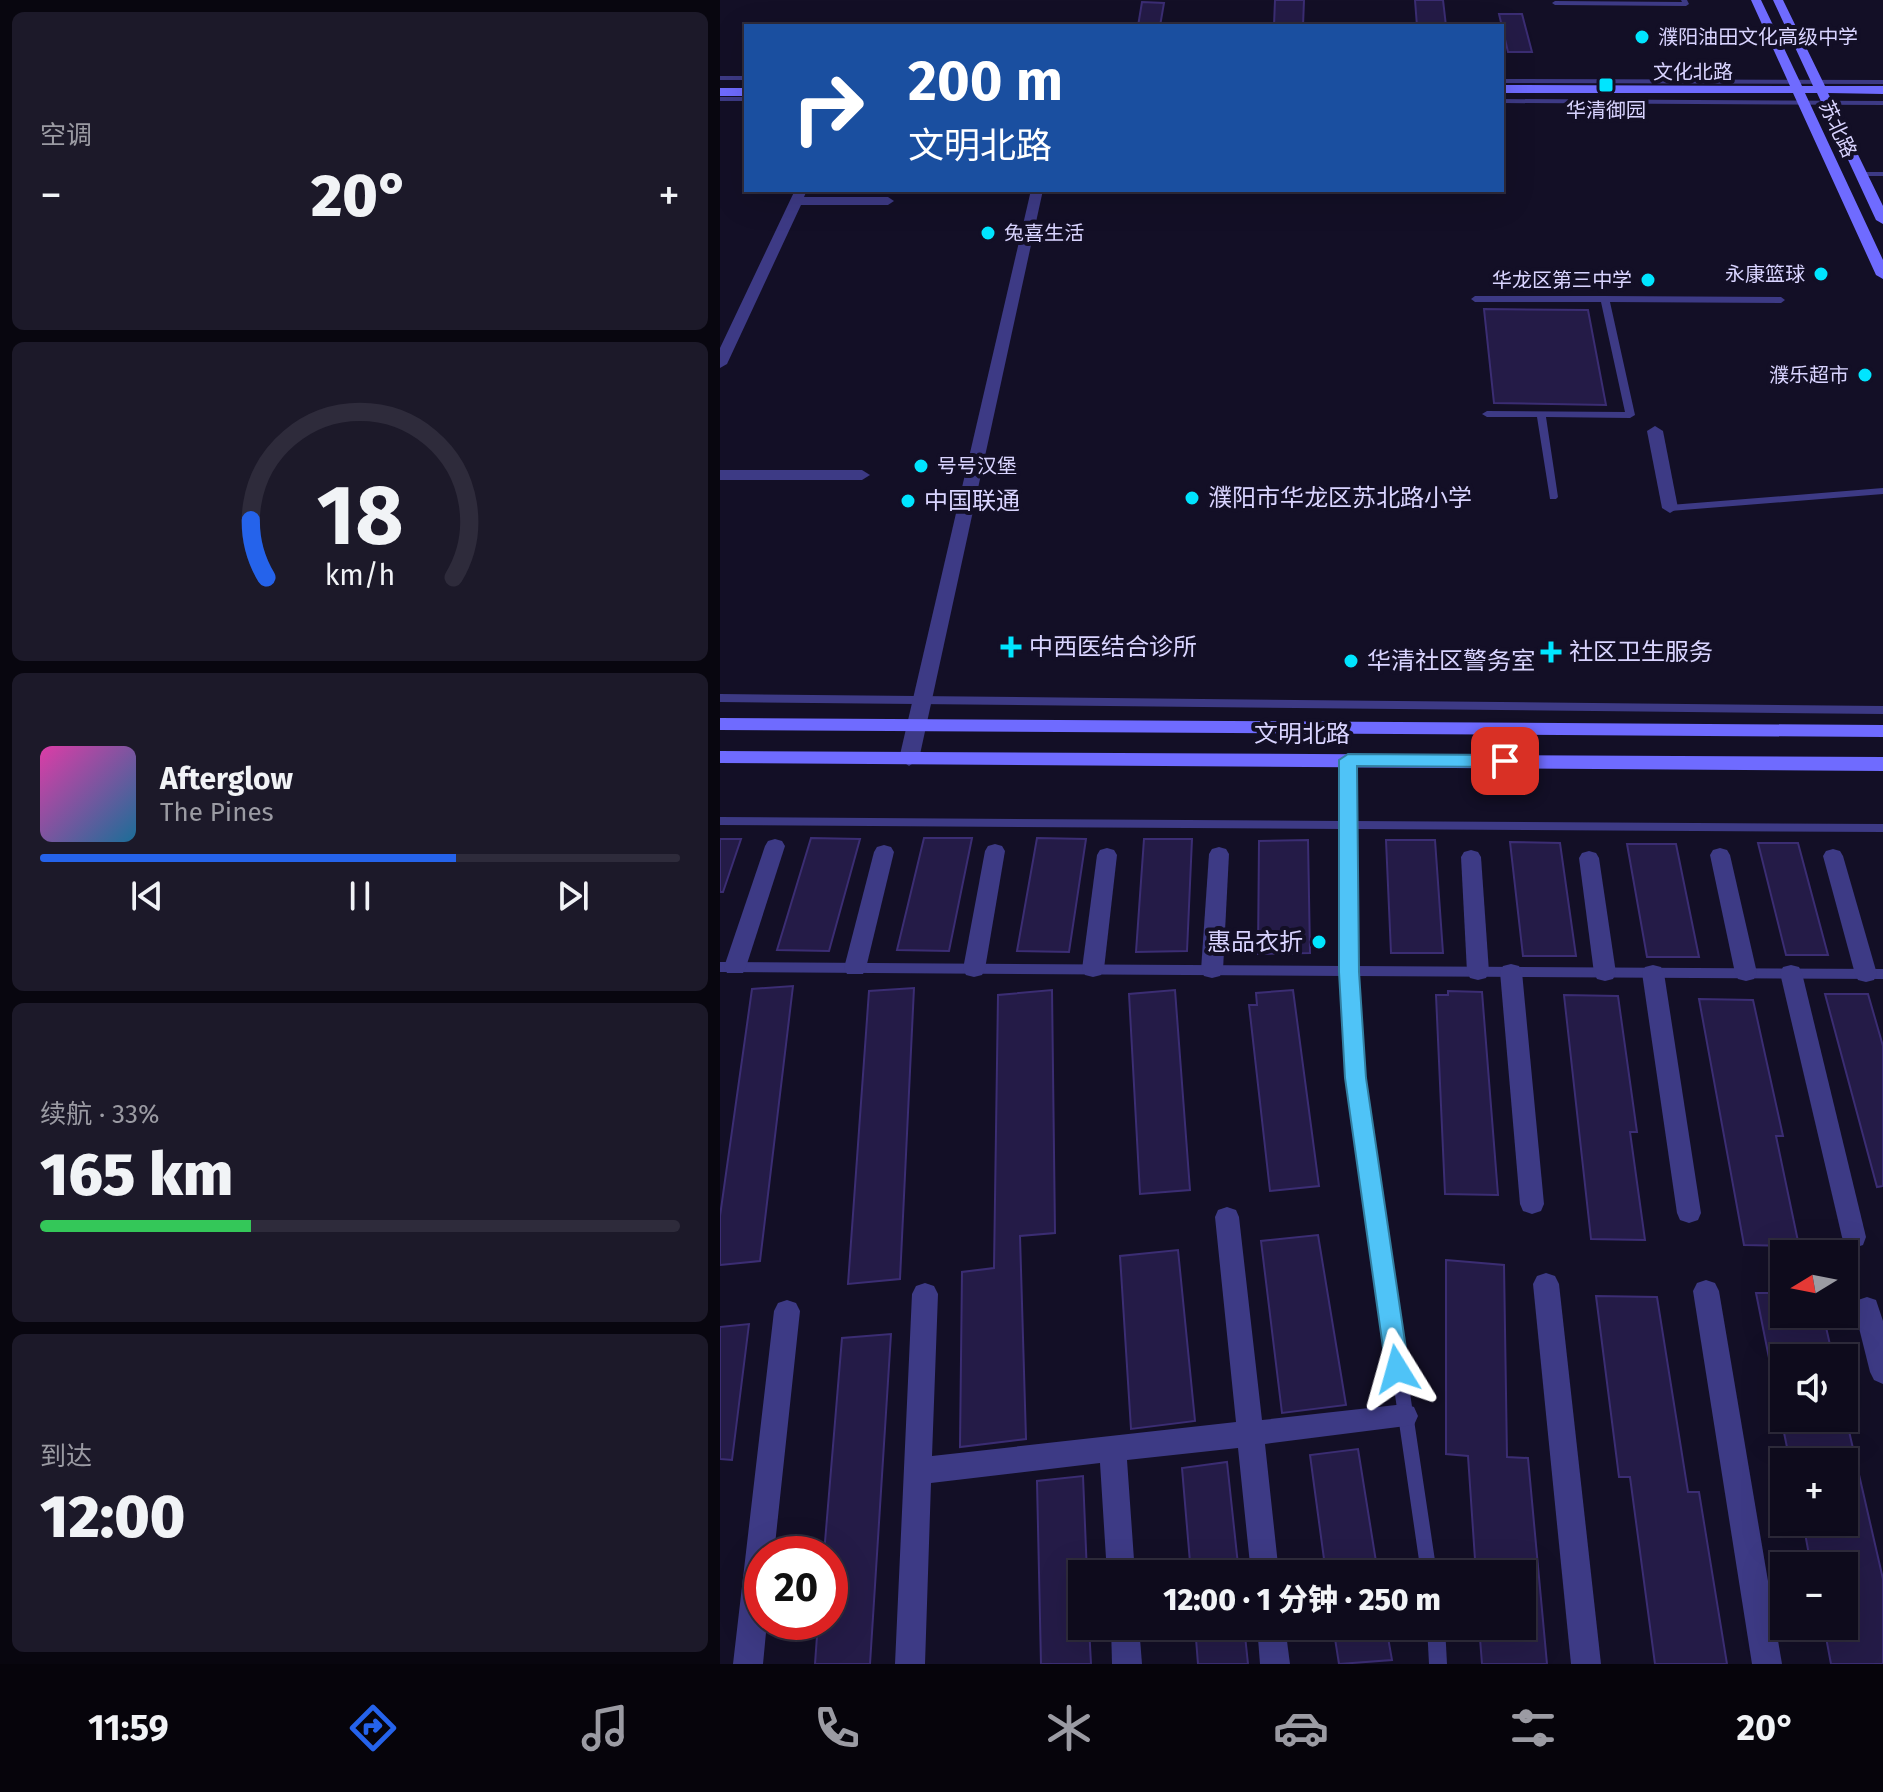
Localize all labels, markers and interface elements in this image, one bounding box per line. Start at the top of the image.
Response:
place label: 濮阳油田文化高级中学 [1658,25,1858,49]
marker: 濮阳油田文化高级中学 [1633,28,1651,46]
text: 200 m [908,48,1063,115]
icon: right [776,56,880,160]
street label: 文化北路 [1653,60,1733,84]
marker: 华清御园 [1597,76,1615,94]
street label: 苏北路 [1814,97,1862,161]
place label: 华清御园 [1566,98,1646,122]
text: 空调 [40,120,92,151]
text: 文明北路 [908,124,1052,168]
text: 20° [311,160,409,232]
text: − [40,169,62,222]
text: + [658,169,680,222]
place label: 兔喜生活 [1004,221,1084,245]
marker: 兔喜生活 [979,224,997,242]
place label: 永康篮球 [1725,262,1805,286]
marker: 永康篮球 [1812,265,1830,283]
place label: 华龙区第三中学 [1492,268,1632,292]
marker: 华龙区第三中学 [1639,271,1657,289]
place label: 濮乐超市 [1769,363,1849,387]
marker: 濮乐超市 [1856,366,1874,384]
place label: 号号汉堡 [937,454,1017,478]
marker: 号号汉堡 [912,457,930,475]
text: 18 [317,465,403,565]
place label: 濮阳市华龙区苏北路小学 [1208,484,1472,512]
place label: 中国联通 [924,487,1020,515]
marker: 濮阳市华龙区苏北路小学 [1183,489,1201,507]
marker: 中国联通 [899,492,917,510]
text: km/h [325,558,395,593]
place label: 中西医结合诊所 [1029,633,1197,661]
marker: 中西医结合诊所 [1000,636,1022,658]
place label: 社区卫生服务 [1569,638,1713,666]
marker: 社区卫生服务 [1540,641,1562,663]
place label: 华清社区警务室 [1367,647,1535,675]
marker: 华清社区警务室 [1342,652,1360,670]
street label: 文明北路 [1254,720,1350,748]
pin [1471,727,1539,795]
icon: arrive [1483,739,1527,783]
text: Afterglow [160,761,293,797]
text: The Pines [160,797,274,828]
icon: previous [125,874,169,918]
icon: pause [338,874,382,918]
icon: next [551,874,595,918]
place label: 惠品衣折 [1207,928,1303,956]
marker: 惠品衣折 [1310,933,1328,951]
text: 续航 · 33% [40,1099,159,1130]
text: 165 km [40,1139,233,1211]
north arrow [1770,1240,1858,1328]
map controls [1770,1240,1858,1640]
position arrow [1355,1327,1439,1411]
button: sound [1770,1344,1858,1432]
text: 到达 [40,1441,92,1472]
button: + [1770,1448,1858,1536]
text: 12:00 [40,1481,185,1553]
speed limit sign: 20 [744,1536,848,1640]
button: − [1770,1552,1858,1640]
text: 12:00 · 1 分钟 · 250 m [1163,1582,1441,1618]
icon: directions [345,1700,401,1756]
icon: music [577,1700,633,1756]
icon: phone [809,1700,865,1756]
icon: climate [1041,1700,1097,1756]
icon: car [1273,1700,1329,1756]
icon: filters [1505,1700,1561,1756]
text: 11:59 [88,1706,169,1750]
text: 20° [1736,1706,1795,1750]

